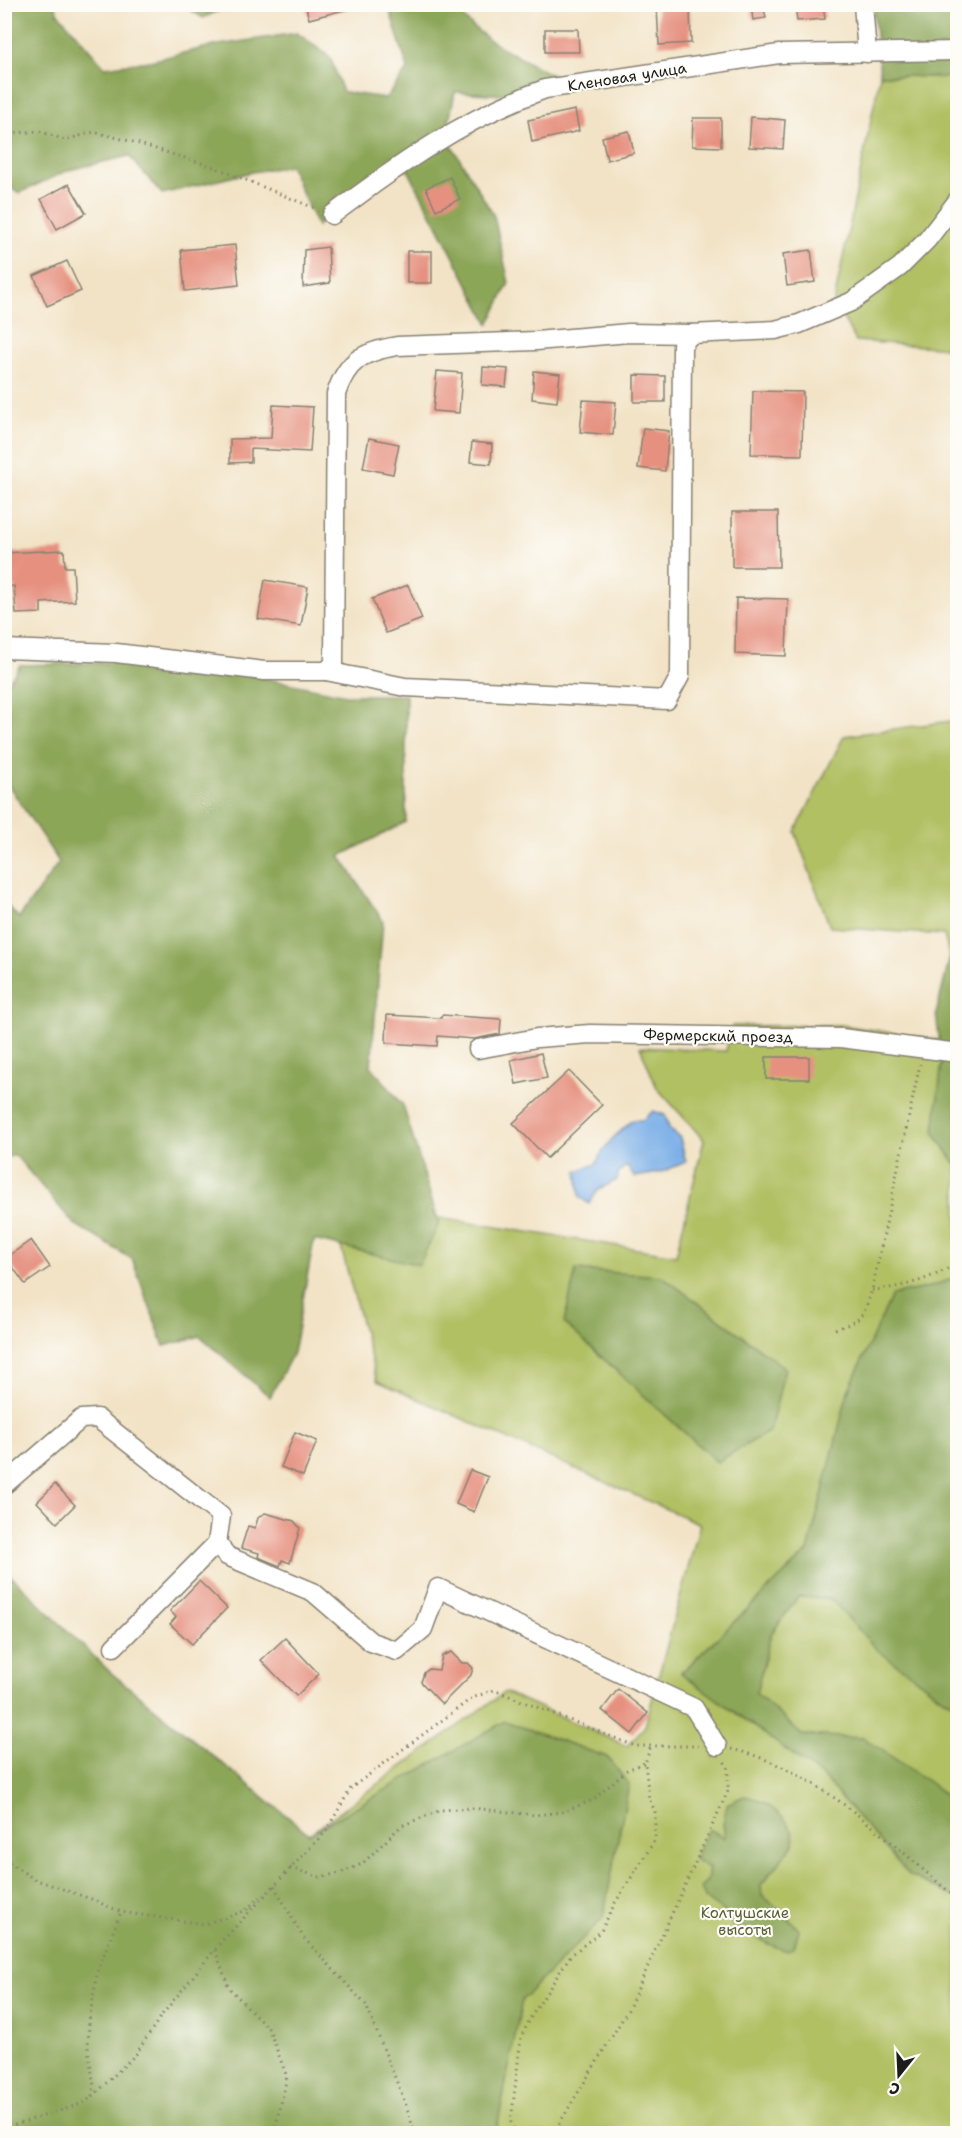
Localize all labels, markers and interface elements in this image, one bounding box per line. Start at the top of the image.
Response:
street label: Кленовая улица [566,58,689,96]
street label: Фермерский проезд [643,1025,793,1047]
park label: Колтушские высоты [701,1903,789,1940]
north arrow [869,2045,929,2105]
text: С [886,2077,902,2100]

